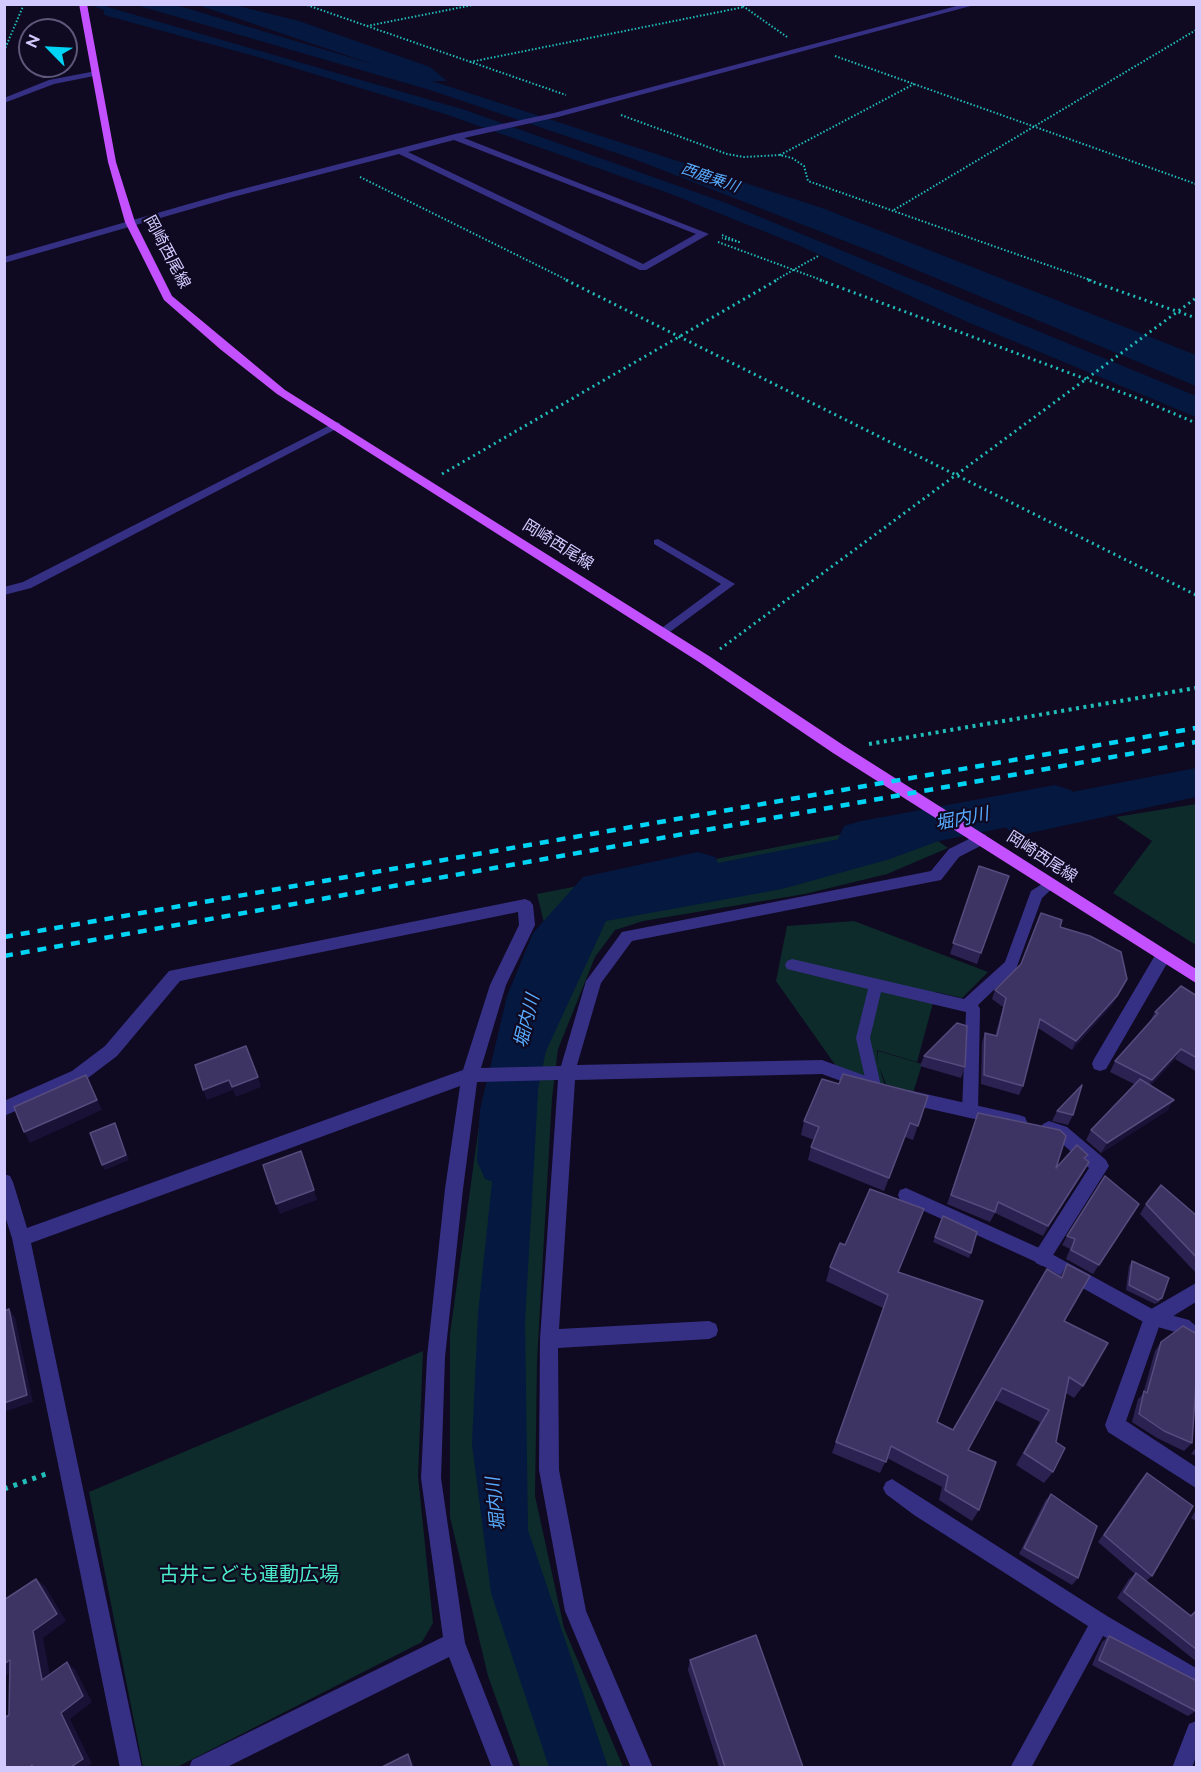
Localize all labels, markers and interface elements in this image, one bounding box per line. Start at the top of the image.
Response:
north arrow [18,18,78,78]
text: N [22,32,44,51]
water label: 西鹿乗川 [679,160,741,196]
street label: 岡崎西尾線 [140,212,194,292]
street label: 岡崎西尾線 [519,516,597,574]
water label: 堀内川 [933,803,991,835]
street label: 岡崎西尾線 [1003,827,1081,887]
water label: 堀内川 [510,992,544,1050]
water label: 堀内川 [482,1476,510,1532]
park label: 古井こども運動広場 [159,1563,339,1587]

